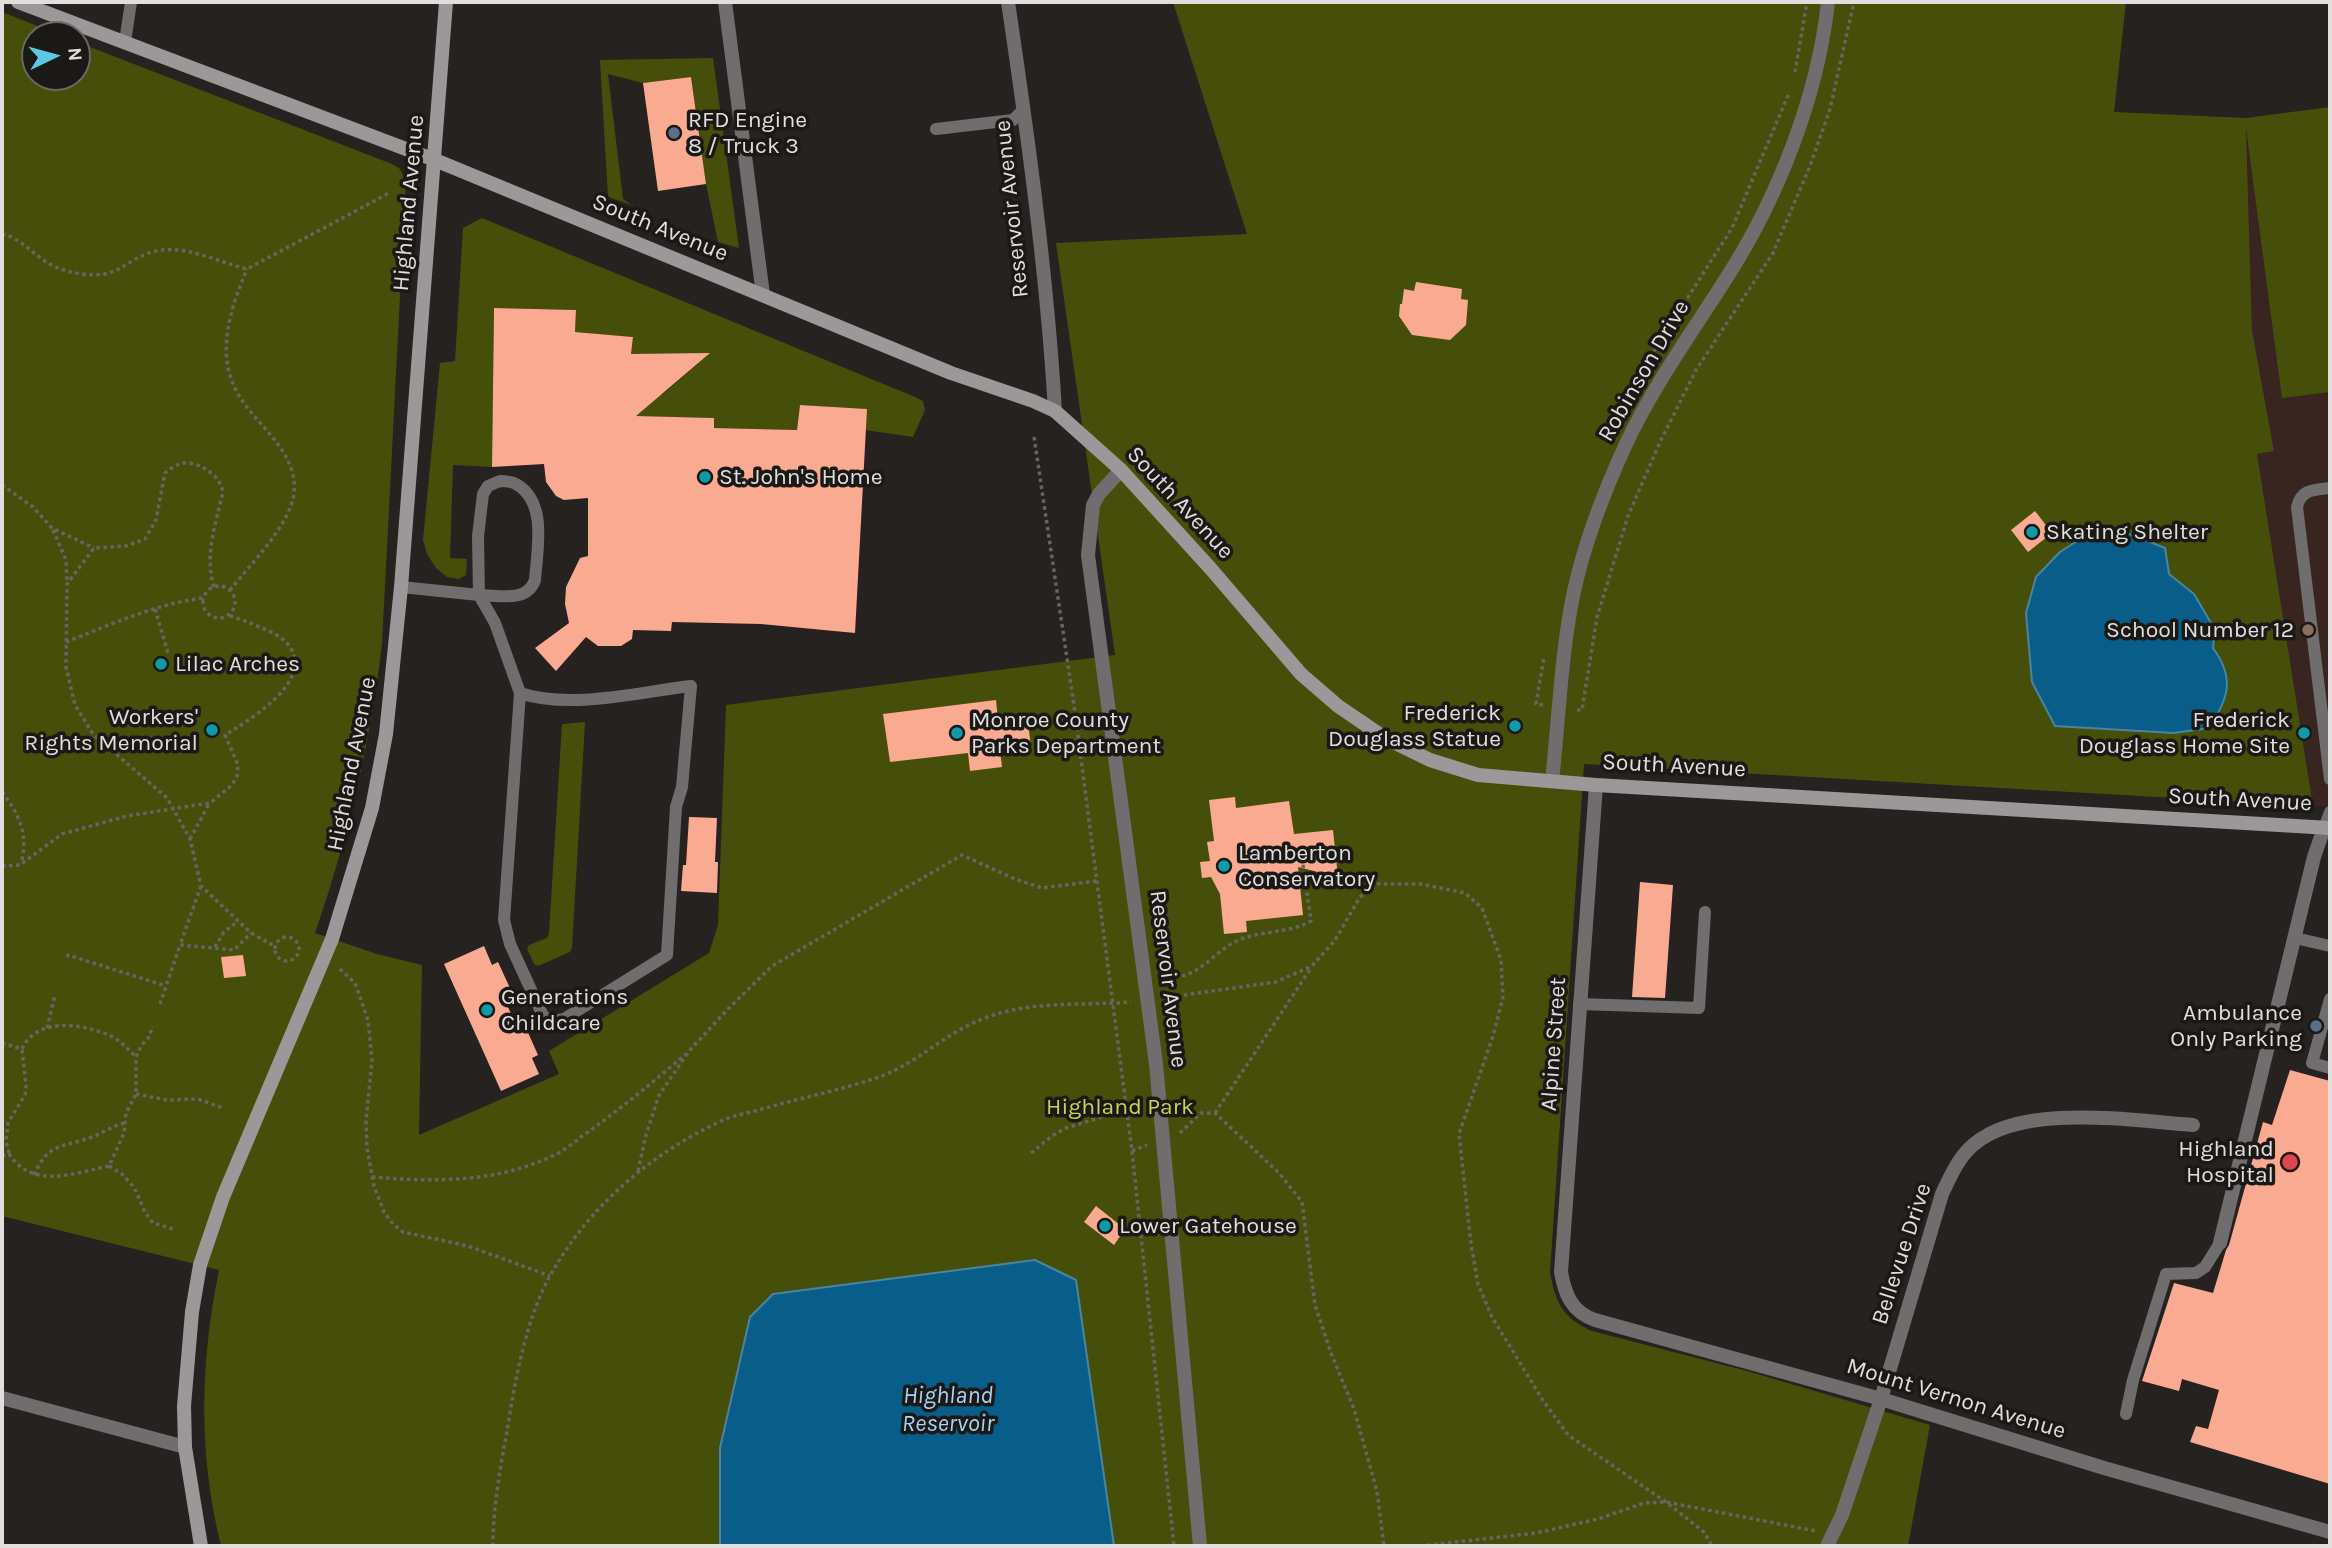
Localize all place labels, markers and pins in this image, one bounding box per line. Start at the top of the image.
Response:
place label: RFD Engine 8 / Truck 3 [688,106,807,160]
marker: RFD Engine 8 / Truck 3 [666,125,682,141]
place label: St. John's Home [719,463,883,491]
marker: St. John's Home [697,469,713,485]
place label: Skating Shelter [2046,518,2208,546]
marker: Skating Shelter [2024,524,2040,540]
place label: School Number 12 [2106,616,2294,644]
marker: School Number 12 [2300,622,2316,638]
place label: Lilac Arches [175,650,300,678]
marker: Lilac Arches [153,656,169,672]
place label: Frederick Douglass Statue [1328,699,1501,753]
place label: Workers' Rights Memorial [24,703,198,757]
place label: Monroe County Parks Department [971,706,1161,760]
place label: Frederick Douglass Home Site [2079,706,2290,760]
marker: Frederick Douglass Statue [1507,718,1523,734]
marker: Workers' Rights Memorial [204,722,220,738]
marker: Monroe County Parks Department [949,725,965,741]
marker: Frederick Douglass Home Site [2296,725,2312,741]
place label: Lamberton Conservatory [1238,839,1375,893]
marker: Lamberton Conservatory [1216,858,1232,874]
place label: Generations Childcare [501,983,628,1037]
place label: Ambulance Only Parking [2170,999,2302,1053]
marker: Generations Childcare [479,1002,495,1018]
marker: Ambulance Only Parking [2308,1018,2324,1034]
place label: Highland Hospital [2178,1135,2274,1189]
marker: Highland Hospital [2280,1152,2300,1172]
place label: Lower Gatehouse [1119,1212,1297,1240]
marker: Lower Gatehouse [1097,1218,1113,1234]

